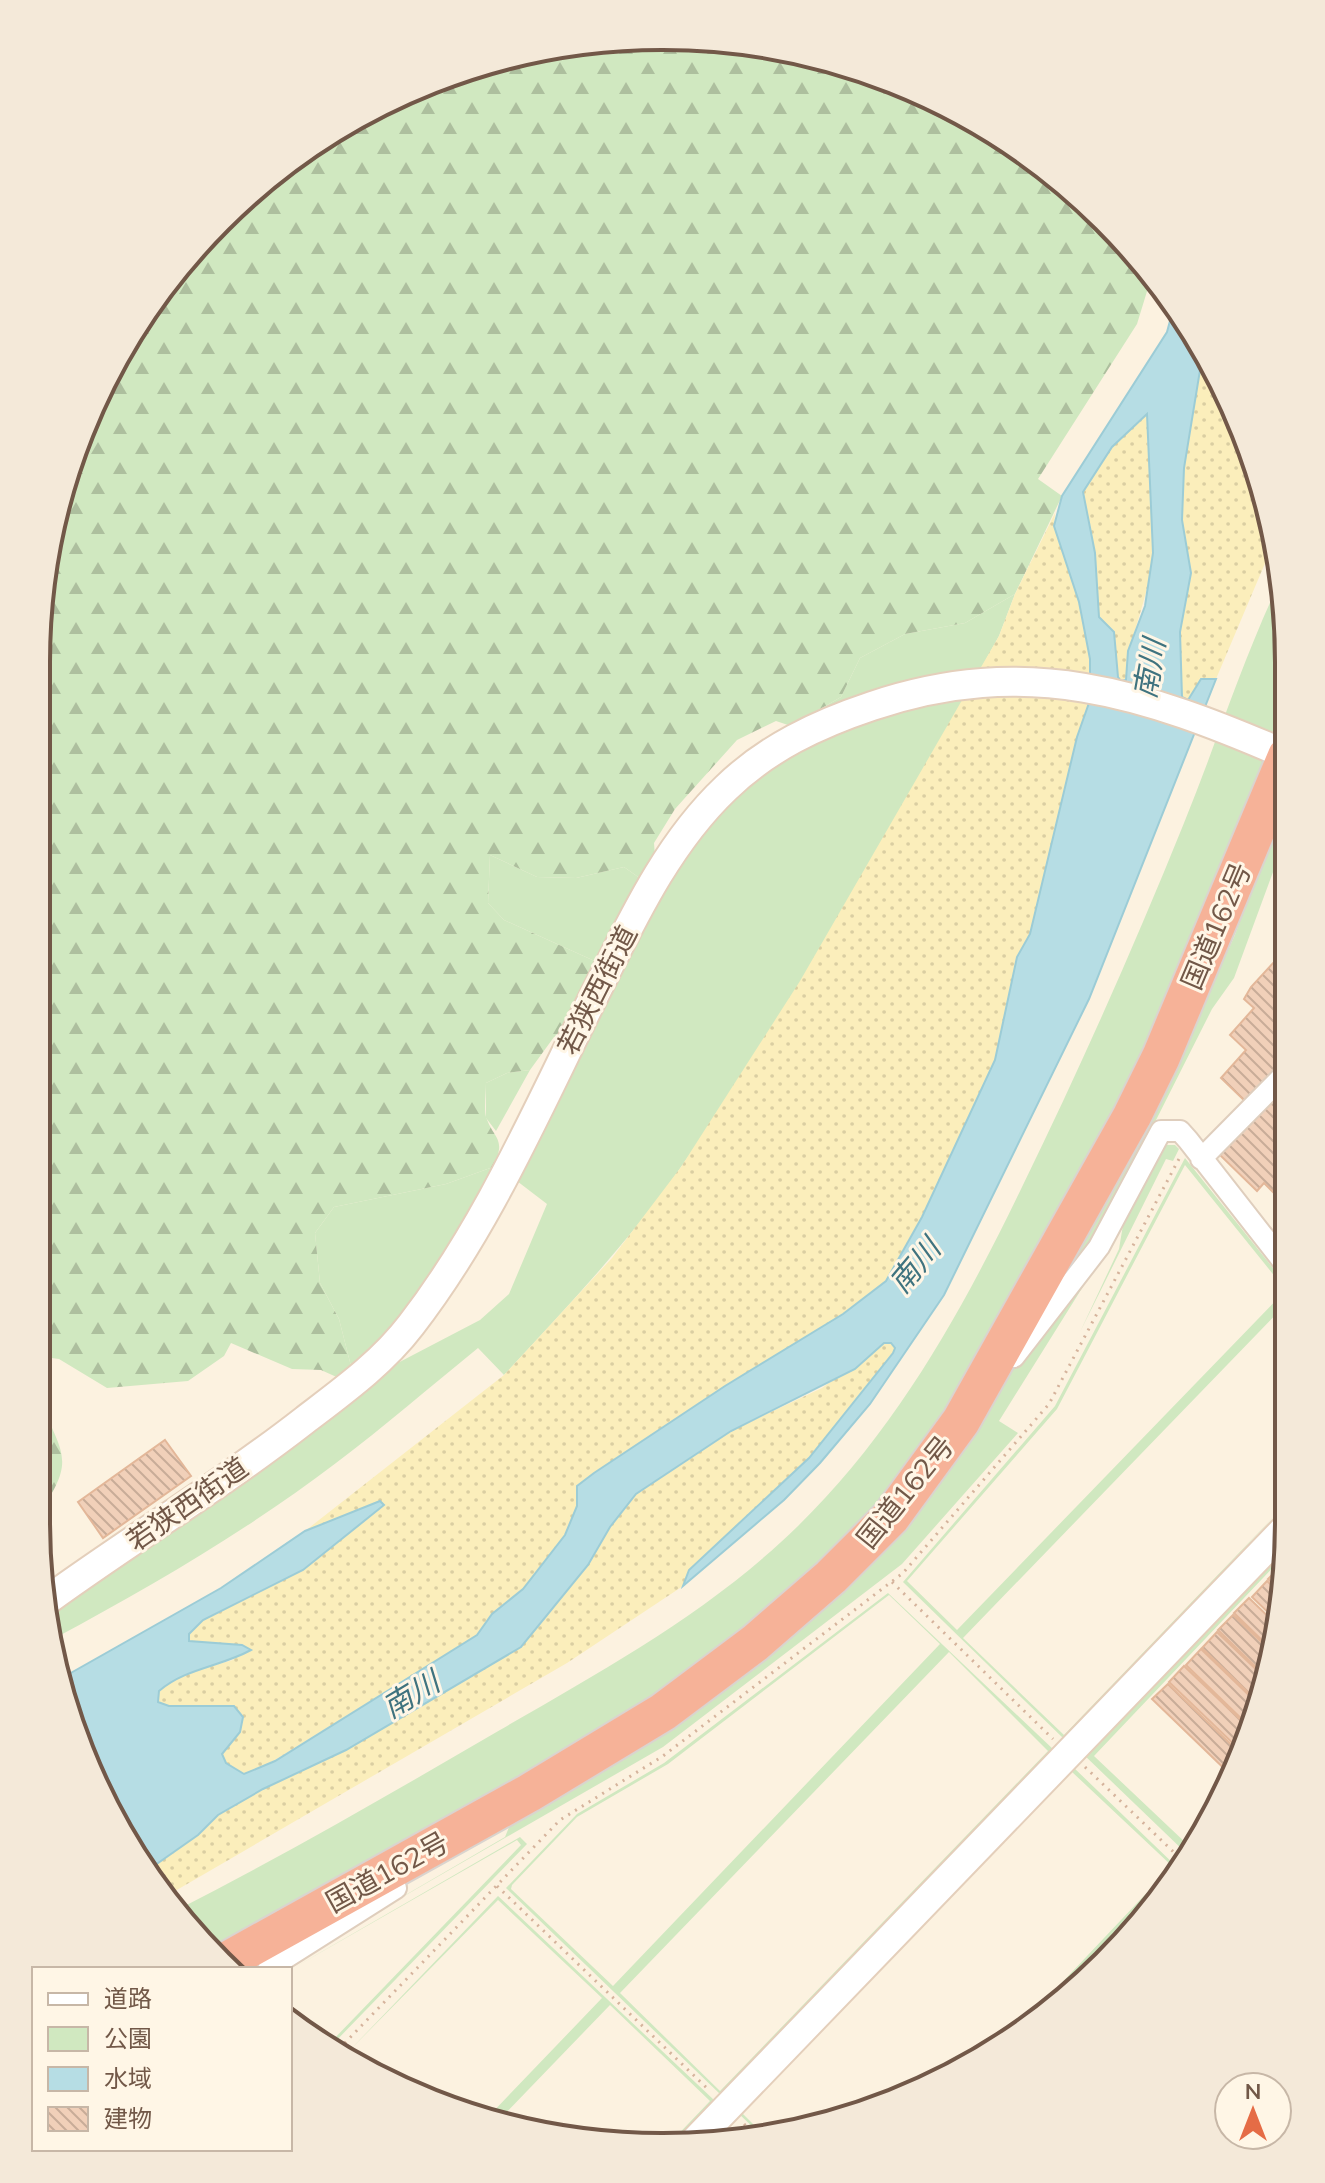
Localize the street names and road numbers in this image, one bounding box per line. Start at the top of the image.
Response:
street label: 国道162号 [1173,857,1258,995]
street label: 若狭西街道 [549,919,644,1060]
street label: 国道162号 [849,1428,961,1555]
street label: 若狭西街道 [119,1449,254,1558]
street label: 国道162号 [319,1824,454,1919]

